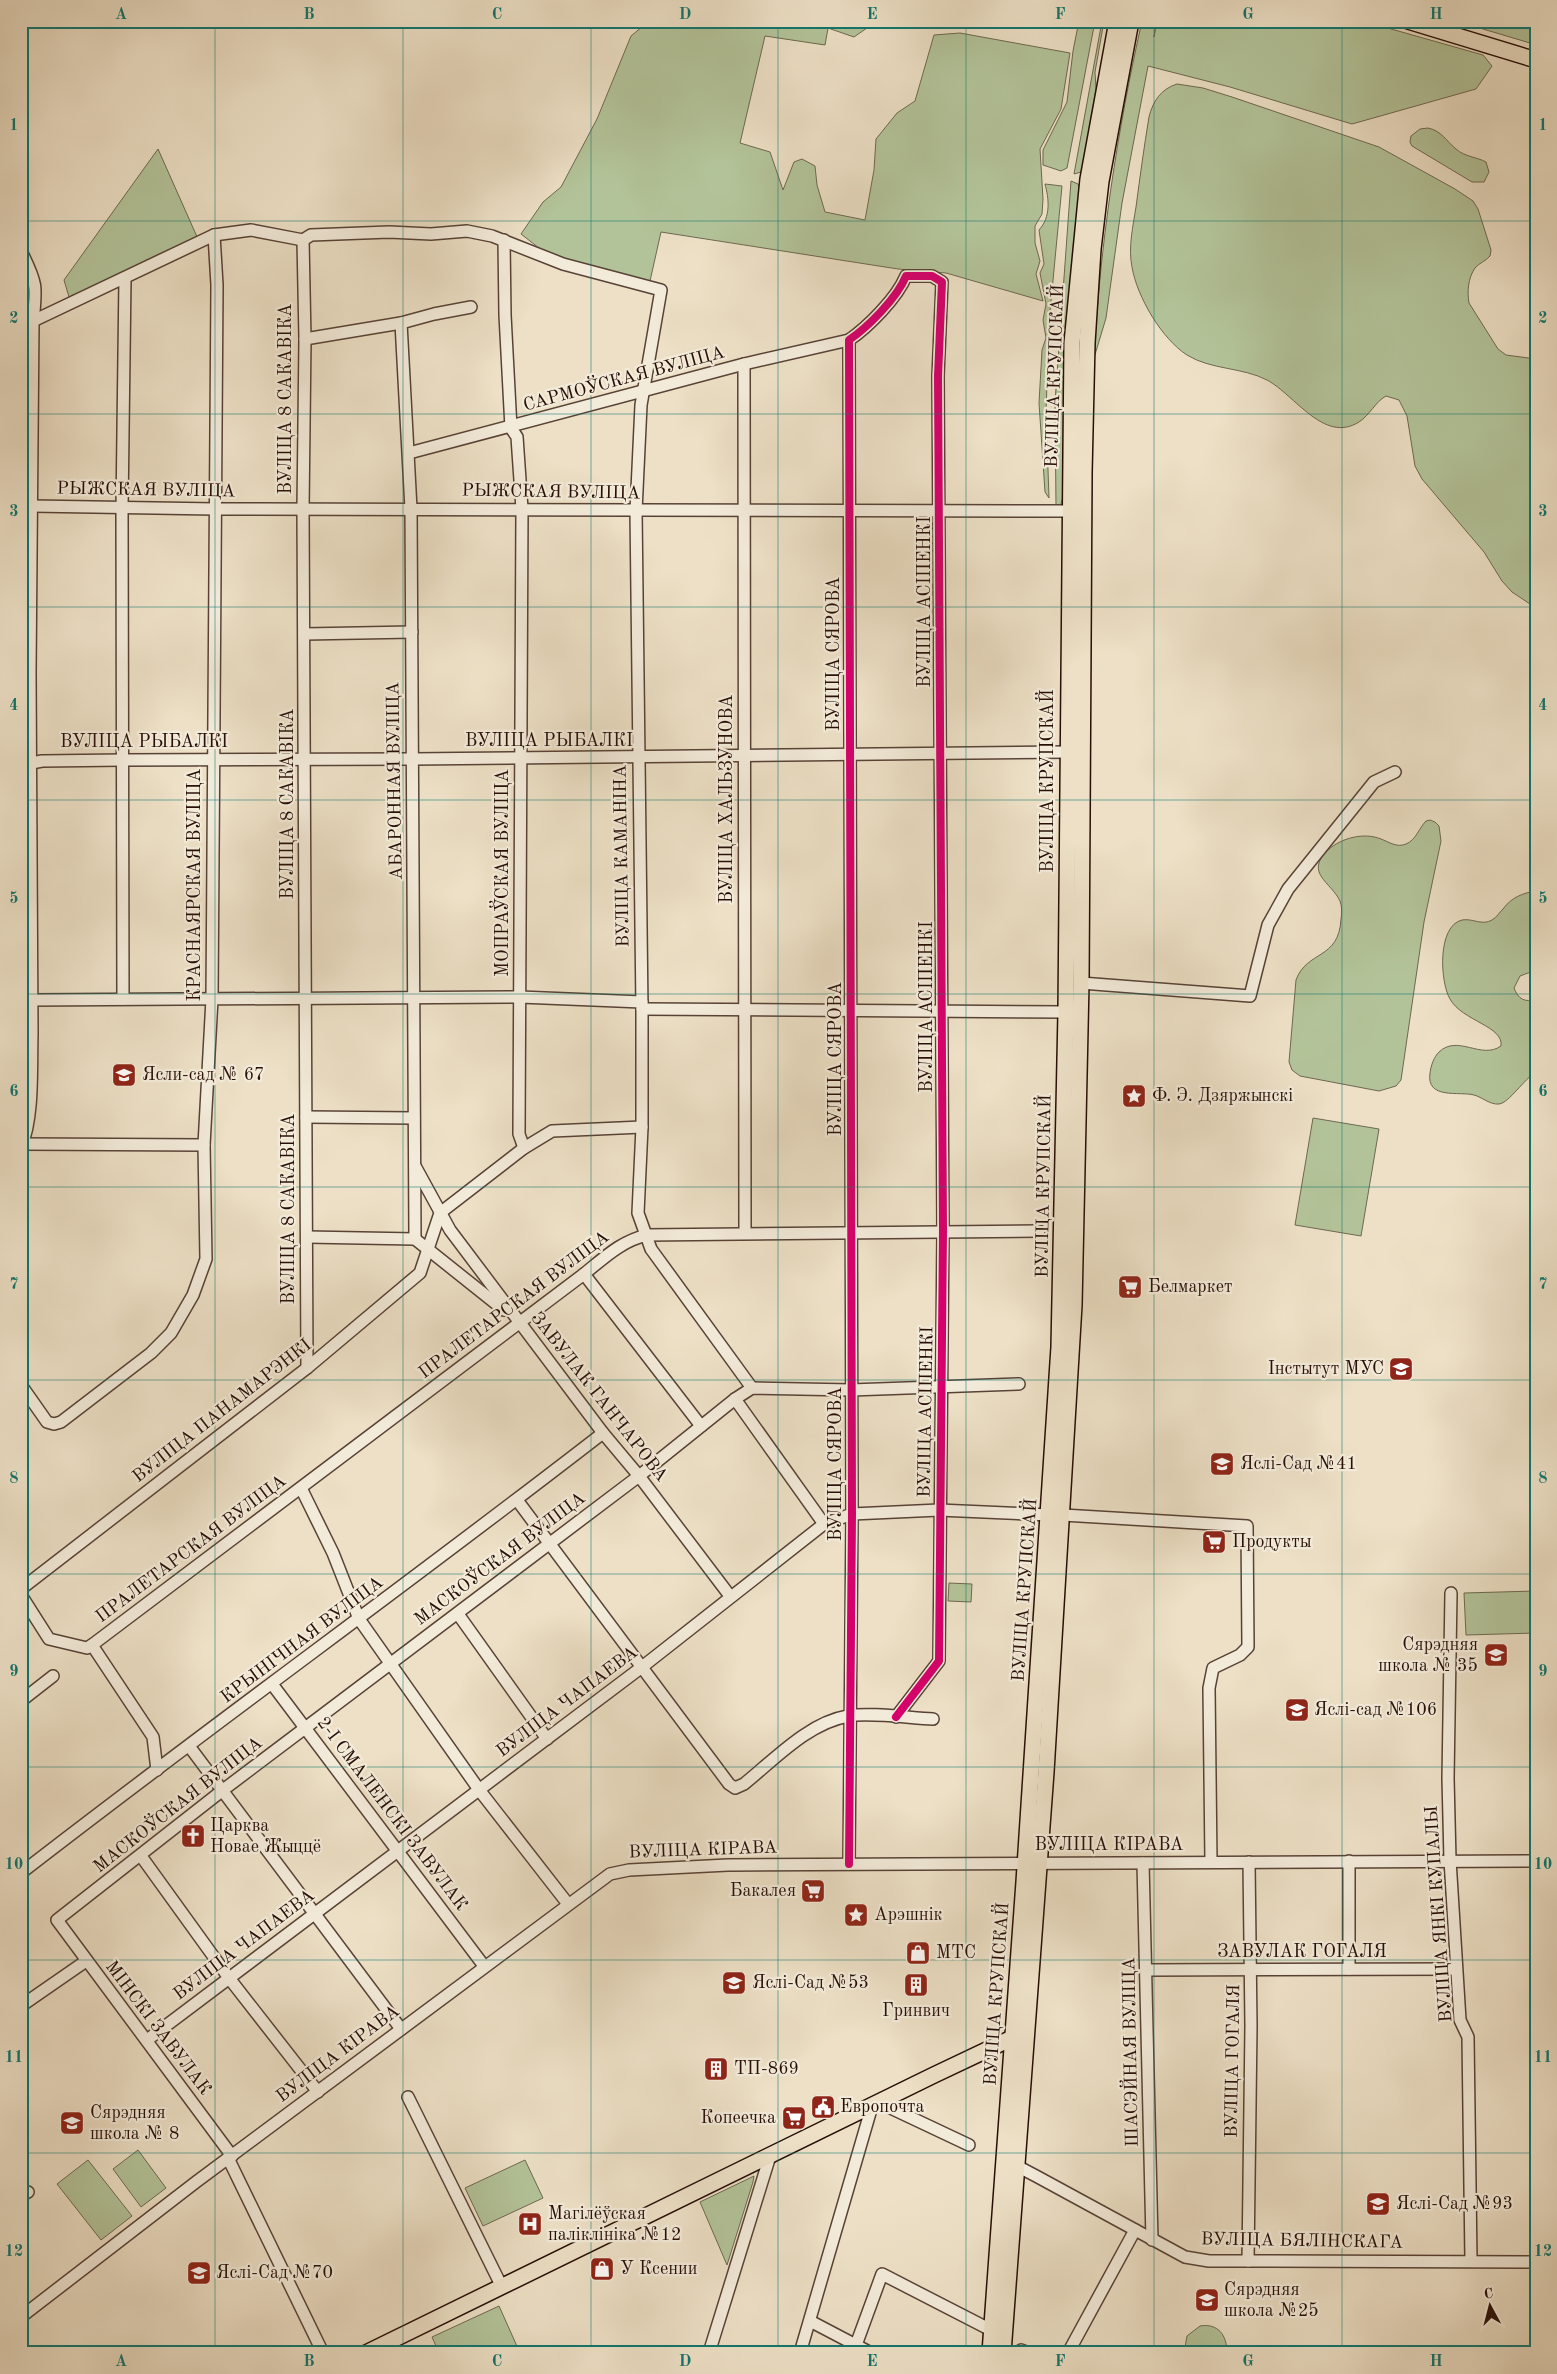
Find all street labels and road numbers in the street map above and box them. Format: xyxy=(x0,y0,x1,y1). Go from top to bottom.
street label: ВУЛІЦА КРУПСКАЙ xyxy=(1039,284,1067,468)
street label: ВУЛІЦА 8 САКАВІКА xyxy=(277,303,295,495)
street label: САРМОЎСКАЯ ВУЛІЦА xyxy=(520,339,727,415)
street label: РЫЖСКАЯ ВУЛІЦА xyxy=(57,479,236,501)
street label: РЫЖСКАЯ ВУЛІЦА xyxy=(462,481,641,503)
street label: ВУЛІЦА АСІПЕНКІ xyxy=(916,516,934,688)
street label: ВУЛІЦА СЯРОВА xyxy=(825,577,843,731)
street label: АБАРОННАЯ ВУЛІЦА xyxy=(384,681,406,880)
street label: ВУЛІЦА КРУПСКАЙ xyxy=(1035,689,1057,873)
street label: ВУЛІЦА ХАЛЬЗУНОВА xyxy=(718,694,736,903)
street label: ВУЛІЦА 8 САКАВІКА xyxy=(279,708,297,900)
street label: ВУЛІЦА РЫБАЛКІ xyxy=(465,732,633,750)
street label: ВУЛІЦА РЫБАЛКІ xyxy=(60,733,228,751)
street label: ВУЛІЦА КАМАНІНА xyxy=(611,764,633,948)
street label: КРАСНАЯРСКАЯ ВУЛІЦА xyxy=(186,768,204,1002)
street label: МОПРАЎСКАЯ ВУЛІЦА xyxy=(489,769,512,977)
street label: ВУЛІЦА АСІПЕНКІ xyxy=(918,921,936,1093)
street label: ВУЛІЦА СЯРОВА xyxy=(827,982,845,1136)
street label: ВУЛІЦА КРУПСКАЙ xyxy=(1029,1094,1055,1278)
street label: ВУЛІЦА 8 САКАВІКА xyxy=(280,1113,298,1305)
street label: ПРАЛЕТАРСКАЯ ВУЛІЦА xyxy=(416,1228,613,1382)
street label: ЗАВУЛАК ГАНЧАРОВА xyxy=(527,1309,671,1485)
street label: ВУЛІЦА АСІПЕНКІ xyxy=(916,1326,936,1498)
street label: ВУЛІЦА ПАНАМАРЭНКІ xyxy=(129,1336,315,1486)
street label: ВУЛІЦА СЯРОВА xyxy=(827,1387,845,1541)
street label: ПРАЛЕТАРСКАЯ ВУЛІЦА xyxy=(93,1472,290,1626)
street label: МАСКОЎСКАЯ ВУЛІЦА xyxy=(408,1485,589,1629)
street label: ВУЛІЦА КРУПСКАЙ xyxy=(1006,1497,1040,1682)
street label: КРЫНІЧНАЯ ВУЛІЦА xyxy=(218,1573,387,1707)
street label: ВУЛІЦА ЧАПАЕВА xyxy=(493,1643,641,1761)
street label: 2-І СМАЛЕНСКІ ЗАВУЛАК xyxy=(313,1714,471,1914)
street label: МАСКОЎСКАЯ ВУЛІЦА xyxy=(87,1730,266,1876)
street label: ВУЛІЦА ЯНКІ КУПАЛЫ xyxy=(1422,1805,1456,2023)
street label: ВУЛІЦА КІРАВА xyxy=(1035,1836,1184,1854)
street label: ВУЛІЦА КІРАВА xyxy=(628,1838,778,1862)
street label: ВУЛІЦА ЧАПАЕВА xyxy=(170,1886,318,2004)
street label: ВУЛІЦА КРУПСКАЙ xyxy=(978,1901,1012,2086)
street label: ЗАВУЛАК ГОГАЛЯ xyxy=(1217,1943,1387,1961)
street label: ШАСЭЙНАЯ ВУЛІЦА xyxy=(1116,1957,1142,2147)
street label: МІНСКІ ЗАВУЛАК xyxy=(102,1958,214,2098)
street label: ВУЛІЦА ГОГАЛЯ xyxy=(1223,1984,1243,2138)
street label: ВУЛІЦА КІРАВА xyxy=(273,2002,403,2106)
street label: ВУЛІЦА БЯЛІНСКАГА xyxy=(1201,2230,1404,2252)

